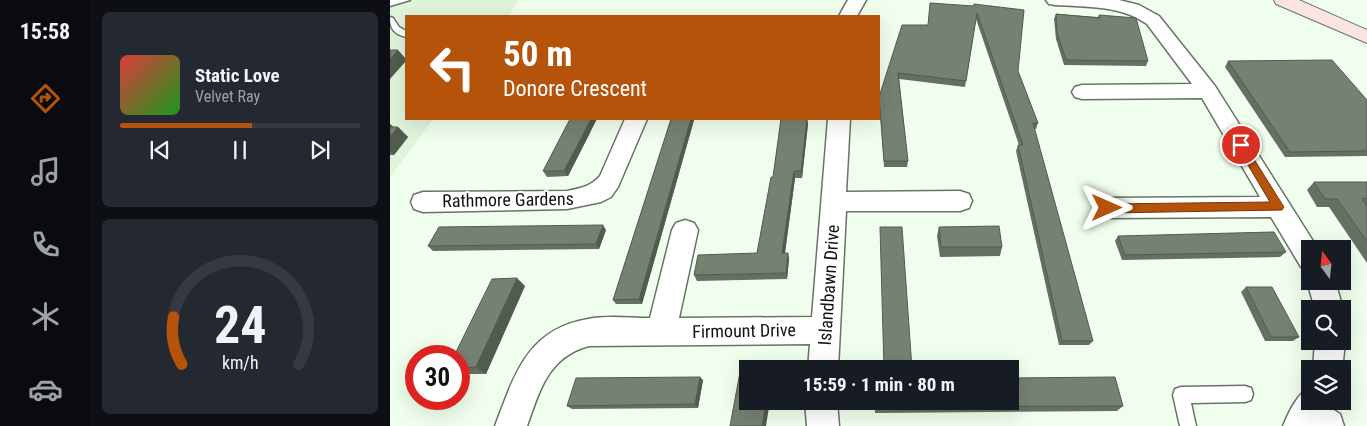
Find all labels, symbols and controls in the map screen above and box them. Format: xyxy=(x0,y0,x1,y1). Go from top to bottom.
text: 15:58 xyxy=(20,19,70,44)
text: 50 m xyxy=(503,34,572,75)
icon: left xyxy=(420,35,485,100)
text: Static Love xyxy=(195,64,280,87)
text: Donore Crescent xyxy=(503,76,647,101)
icon: directions xyxy=(28,81,63,116)
text: Velvet Ray xyxy=(195,87,260,106)
pin xyxy=(1220,124,1262,166)
icon: arrive xyxy=(1227,131,1255,159)
icon: previous xyxy=(146,136,174,164)
icon: pause xyxy=(226,136,254,164)
icon: next xyxy=(306,136,334,164)
icon: music xyxy=(28,154,63,189)
position arrow xyxy=(1080,181,1132,233)
street label: Rathmore Gardens xyxy=(442,188,574,211)
street label: Islandbawn Drive xyxy=(814,224,843,346)
icon: phone xyxy=(28,227,63,262)
north arrow xyxy=(1301,240,1351,290)
map controls xyxy=(1301,240,1351,410)
text: 24 xyxy=(214,295,266,356)
icon: climate xyxy=(28,299,63,334)
button: search xyxy=(1301,300,1351,350)
street label: Firmount Drive xyxy=(692,319,796,342)
speed limit sign: 30 xyxy=(405,345,470,410)
text: km/h xyxy=(222,352,258,373)
button: layers xyxy=(1301,360,1351,410)
icon: car xyxy=(28,372,63,407)
text: 15:59 · 1 min · 80 m xyxy=(803,373,955,396)

